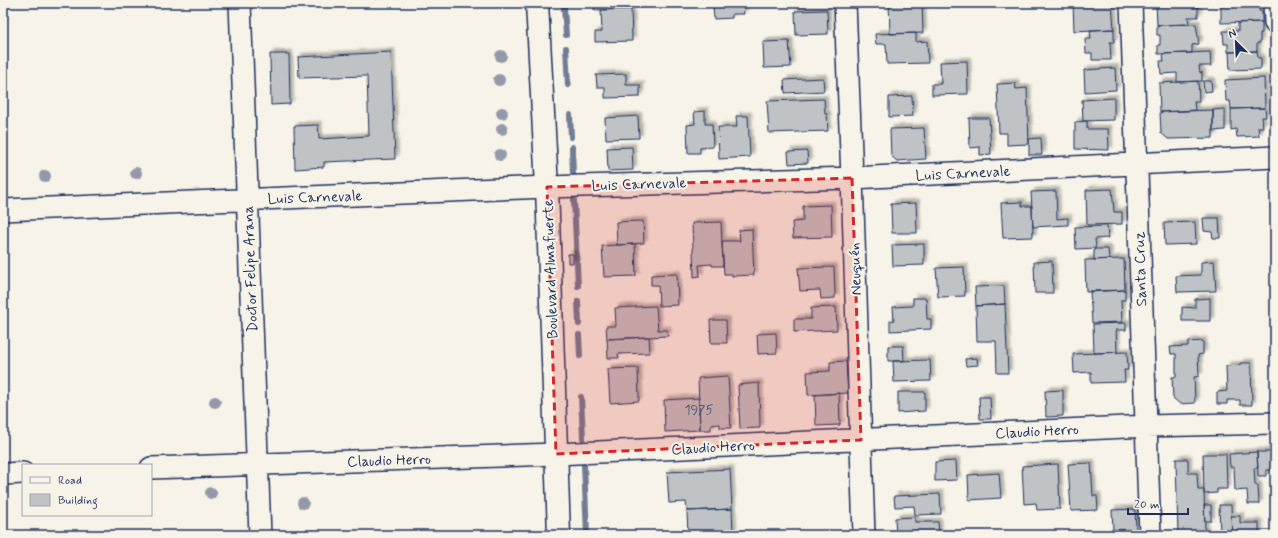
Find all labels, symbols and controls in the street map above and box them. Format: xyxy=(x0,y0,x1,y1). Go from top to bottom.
north arrow xyxy=(1216,22,1256,62)
text: N xyxy=(1226,26,1239,42)
street label: Luis Carnevale xyxy=(915,162,1011,186)
street label: Luis Carnevale xyxy=(591,173,687,197)
street label: Luis Carnevale xyxy=(267,186,363,210)
street label: Boulevard Almafuerte xyxy=(539,199,563,339)
street label: Doctor Felipe Arana xyxy=(239,205,263,333)
street label: Santa Cruz xyxy=(1130,231,1152,307)
street label: Neuquén xyxy=(845,242,867,296)
house number: 1975 xyxy=(685,402,714,419)
street label: Claudio Herro xyxy=(995,420,1079,444)
street label: Claudio Herro xyxy=(671,436,755,460)
street label: Claudio Herro xyxy=(347,450,431,472)
legend xyxy=(22,464,152,516)
text: Road xyxy=(58,473,82,489)
scale bar xyxy=(1128,490,1188,516)
text: Building xyxy=(58,493,98,510)
text: 20 m xyxy=(1134,497,1160,513)

